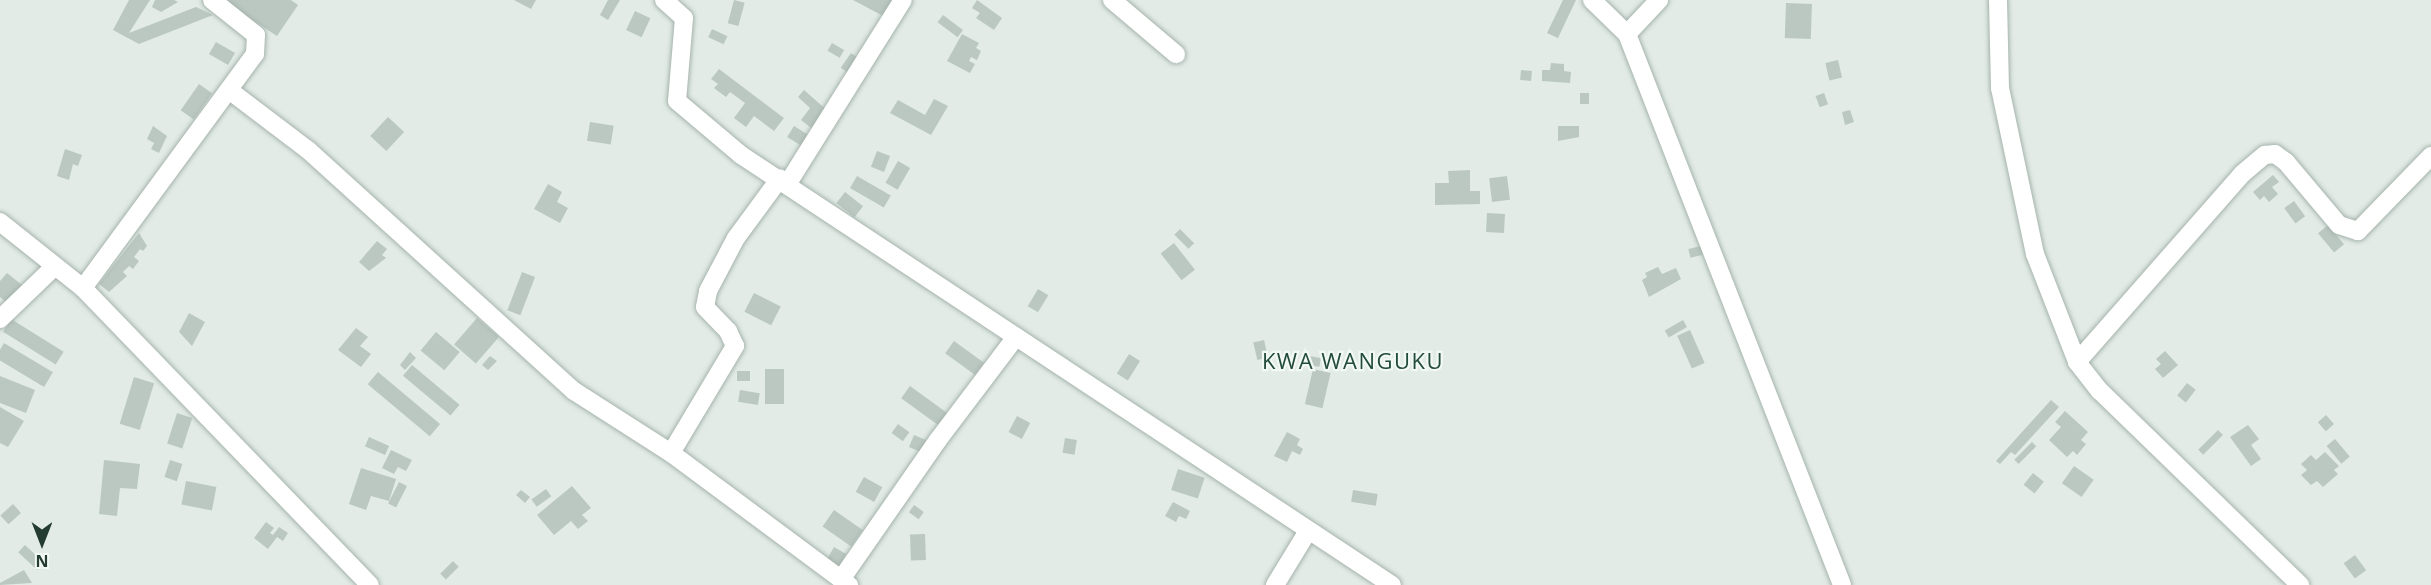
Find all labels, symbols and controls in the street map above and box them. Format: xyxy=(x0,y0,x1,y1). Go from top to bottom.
district label: KWA WANGUKU xyxy=(1262,348,1444,374)
north arrow xyxy=(12,513,72,573)
text: N xyxy=(36,550,49,572)

